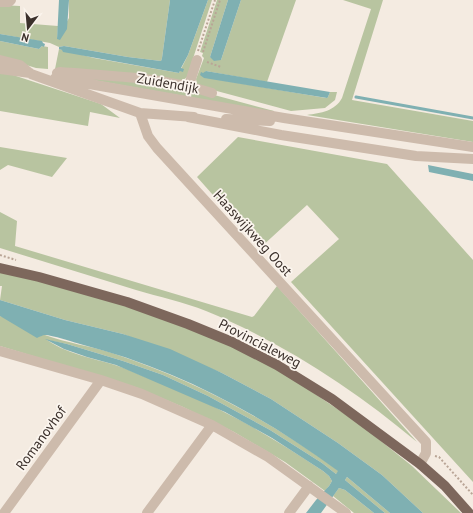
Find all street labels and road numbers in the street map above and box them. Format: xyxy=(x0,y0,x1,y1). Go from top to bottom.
street label: Zuidendijk xyxy=(136,69,201,97)
street label: Haaswijkweg Oost xyxy=(210,186,297,280)
street label: Provincialeweg xyxy=(216,314,304,372)
street label: Romanovhof xyxy=(12,402,71,474)

